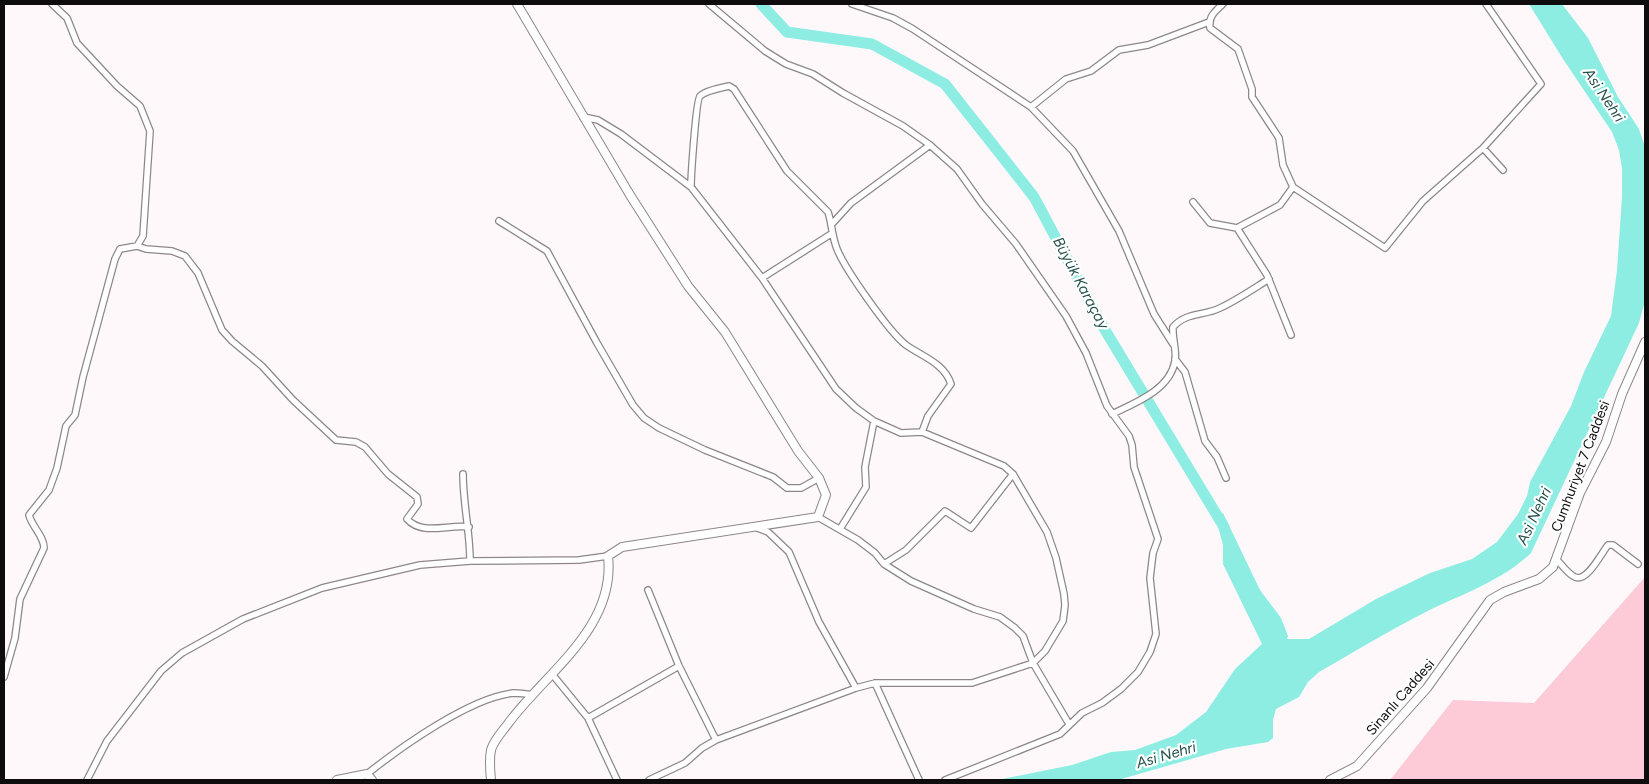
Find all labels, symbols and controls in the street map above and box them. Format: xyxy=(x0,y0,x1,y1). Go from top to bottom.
water label: Asi Nehri xyxy=(1579,64,1629,126)
water label: Büyük Karaçay xyxy=(1049,234,1113,333)
street label: Cumhuriyet 7 Caddesi xyxy=(1548,398,1613,534)
water label: Asi Nehri xyxy=(1512,484,1555,548)
street label: Sinanlı Caddesi xyxy=(1363,656,1438,739)
water label: Asi Nehri xyxy=(1133,738,1198,772)

